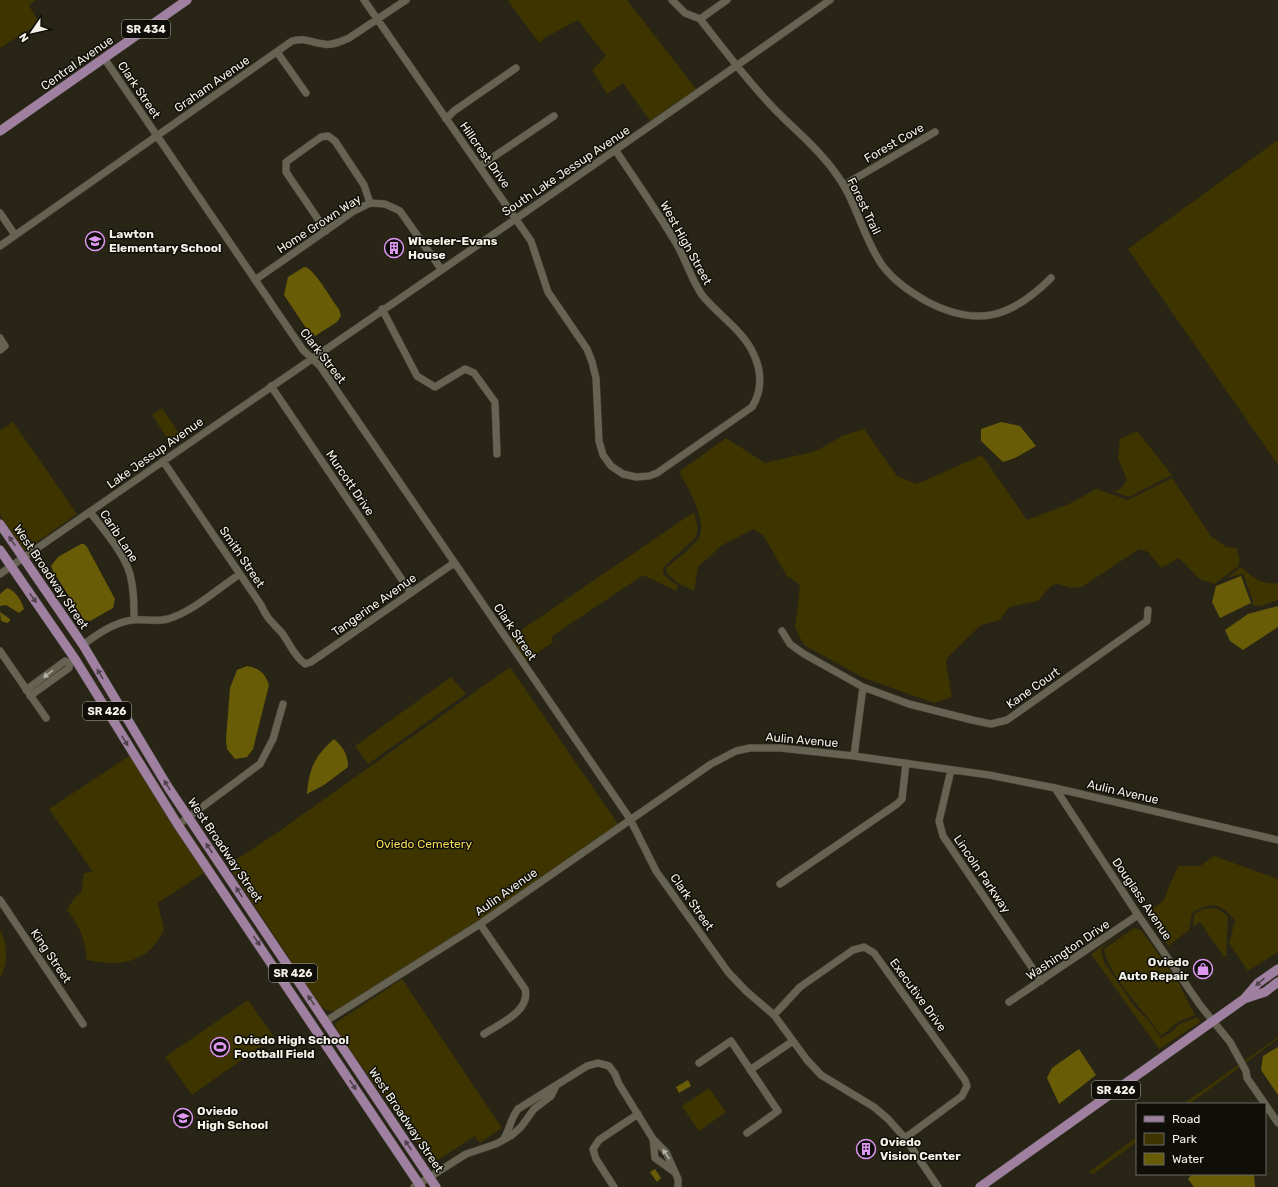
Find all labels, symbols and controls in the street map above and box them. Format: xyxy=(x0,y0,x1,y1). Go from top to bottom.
north arrow xyxy=(12,12,52,52)
road number: SR 434 xyxy=(122,20,170,38)
text: N xyxy=(16,30,32,44)
street label: Central Avenue xyxy=(38,33,116,93)
street label: Graham Avenue xyxy=(172,53,252,115)
street label: Clark Street xyxy=(115,59,163,121)
street label: Hillcrest Drive xyxy=(457,119,513,191)
street label: Forest Cove xyxy=(862,120,927,166)
street label: South Lake Jessup Avenue xyxy=(499,123,633,219)
street label: Forest Trail xyxy=(844,175,884,237)
street label: Home Grown Way xyxy=(274,191,364,256)
street label: West High Street xyxy=(657,199,715,288)
place label: Lawton Elementary School xyxy=(109,227,221,255)
school or university icon: Lawton Elementary School xyxy=(84,230,106,252)
place label: Wheeler-Evans House xyxy=(408,234,498,262)
building icon: Wheeler-Evans House xyxy=(383,237,405,259)
street label: Clark Street xyxy=(297,326,349,386)
street label: Lake Jessup Avenue xyxy=(104,414,206,492)
street label: Murcott Drive xyxy=(323,448,377,519)
street label: Carib Lane xyxy=(97,507,141,565)
street label: West Broadway Street xyxy=(11,522,91,632)
street label: Smith Street xyxy=(216,524,268,590)
one-way arrow xyxy=(8,535,16,546)
street label: Tangerine Avenue xyxy=(329,571,419,639)
one-way arrow xyxy=(29,593,37,603)
street label: Clark Street xyxy=(491,601,539,663)
street label: Kane Court xyxy=(1004,664,1063,712)
one-way arrow xyxy=(97,668,104,680)
one-way arrow xyxy=(42,670,53,678)
road number: SR 426 xyxy=(83,702,131,720)
street label: Aulin Avenue xyxy=(765,730,839,750)
one-way arrow xyxy=(121,735,128,747)
street label: Aulin Avenue xyxy=(1086,777,1160,807)
one-way arrow xyxy=(164,779,171,791)
street label: West Broadway Street xyxy=(185,795,265,905)
street label: Lincoln Parkway xyxy=(951,832,1013,916)
park label: Oviedo Cemetery xyxy=(376,837,472,851)
one-way arrow xyxy=(206,842,213,854)
street label: Douglass Avenue xyxy=(1109,855,1175,943)
street label: Aulin Avenue xyxy=(472,865,540,919)
street label: Clark Street xyxy=(667,871,717,933)
one-way arrow xyxy=(235,887,243,897)
street label: Washington Drive xyxy=(1024,917,1113,983)
street label: King Street xyxy=(28,926,74,986)
one-way arrow xyxy=(253,935,261,946)
place label: Oviedo Auto Repair xyxy=(1118,955,1190,983)
street label: Executive Drive xyxy=(887,956,949,1034)
shop icon: Oviedo Auto Repair xyxy=(1192,958,1214,980)
road number: SR 426 xyxy=(269,964,317,982)
one-way arrow xyxy=(1255,978,1266,987)
one-way arrow xyxy=(308,994,315,1006)
place label: Oviedo High School Football Field xyxy=(234,1033,349,1061)
sports icon: Oviedo High School Football Field xyxy=(209,1036,231,1058)
street label: West Broadway Street xyxy=(366,1065,446,1175)
one-way arrow xyxy=(349,1080,357,1090)
road number: SR 426 xyxy=(1092,1081,1140,1099)
legend xyxy=(1136,1103,1266,1175)
place label: Oviedo High School xyxy=(197,1104,268,1132)
school or university icon: Oviedo High School xyxy=(172,1107,194,1129)
text: Road xyxy=(1172,1112,1200,1126)
text: Park xyxy=(1172,1132,1198,1146)
place label: Oviedo Vision Center xyxy=(880,1135,961,1163)
building icon: Oviedo Vision Center xyxy=(855,1138,877,1160)
one-way arrow xyxy=(404,1139,412,1150)
one-way arrow xyxy=(662,1149,670,1159)
text: Water xyxy=(1172,1152,1204,1166)

